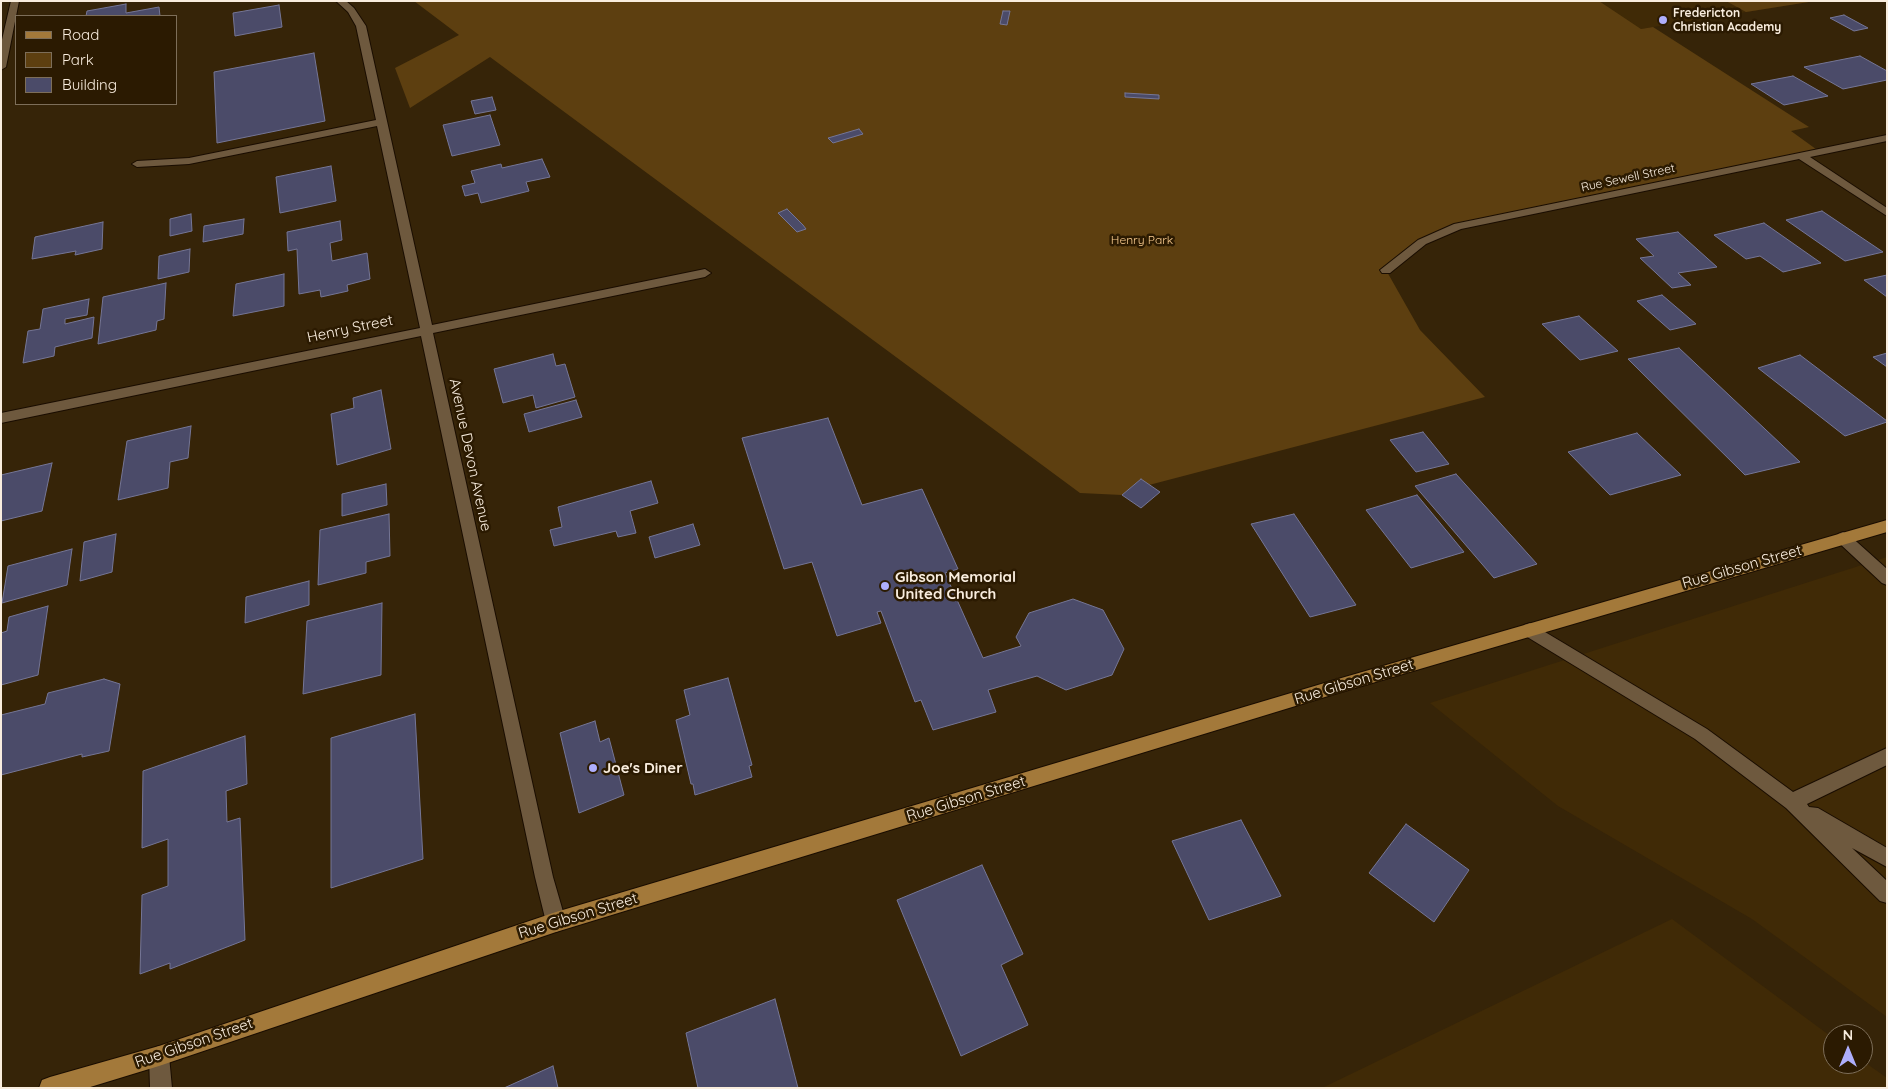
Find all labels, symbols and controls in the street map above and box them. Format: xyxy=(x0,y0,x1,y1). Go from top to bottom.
place label: Fredericton Christian Academy xyxy=(1673,6,1781,34)
marker: Fredericton Christian Academy xyxy=(1657,14,1669,26)
legend xyxy=(15,15,178,105)
text: Road xyxy=(62,25,99,44)
text: Park xyxy=(62,50,94,69)
text: Building xyxy=(62,75,117,94)
street label: Rue Sewell Street xyxy=(1580,161,1676,195)
park label: Henry Park xyxy=(1111,233,1173,247)
street label: Henry Street xyxy=(305,311,395,347)
street label: Avenue Devon Avenue xyxy=(445,377,495,533)
street label: Rue Gibson Street xyxy=(1680,541,1804,593)
place label: Gibson Memorial United Church xyxy=(895,568,1016,603)
marker: Gibson Memorial United Church xyxy=(879,580,891,592)
street label: Rue Gibson Street xyxy=(1292,655,1416,709)
place label: Joe's Diner xyxy=(603,759,683,777)
marker: Joe's Diner xyxy=(587,762,599,774)
street label: Rue Gibson Street xyxy=(904,772,1028,826)
street label: Rue Gibson Street xyxy=(516,889,640,943)
street label: Rue Gibson Street xyxy=(133,1014,255,1072)
north arrow xyxy=(1823,1024,1873,1074)
text: N xyxy=(1843,1026,1853,1044)

